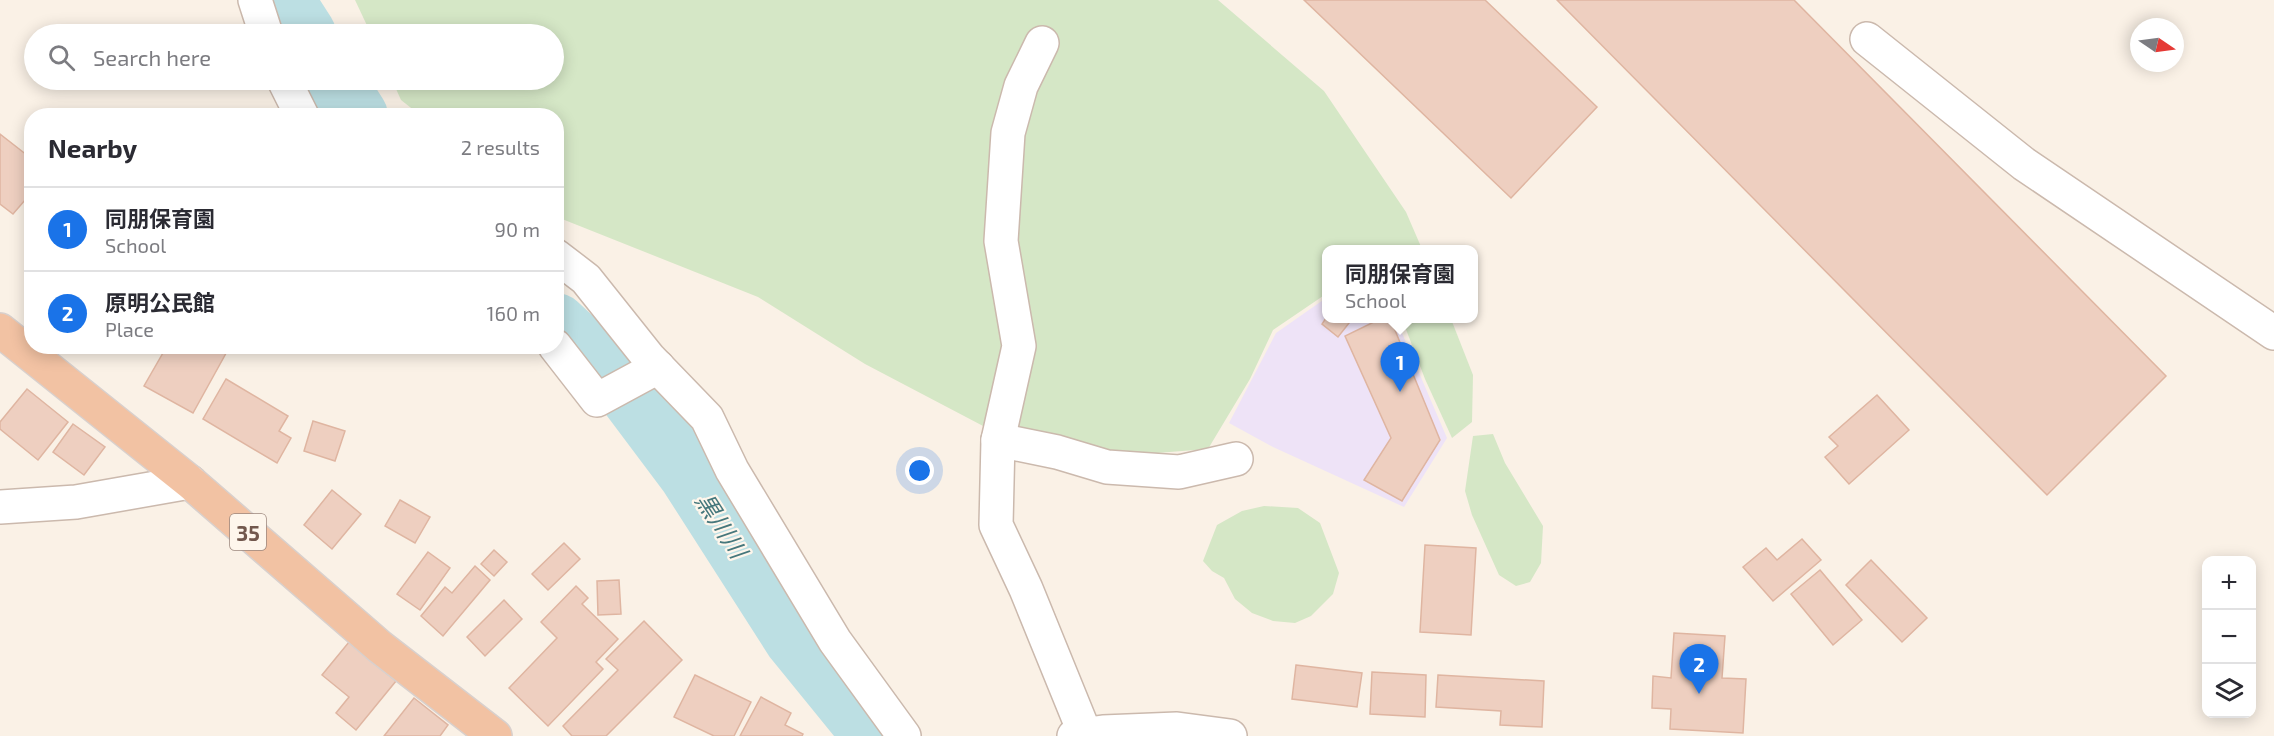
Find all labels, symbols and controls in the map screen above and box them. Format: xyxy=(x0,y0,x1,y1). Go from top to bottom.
north arrow xyxy=(2130,18,2184,72)
search box xyxy=(24,24,564,90)
icon: search xyxy=(45,41,78,74)
text: Search here xyxy=(93,44,211,70)
text: Nearby xyxy=(48,132,137,163)
text: 2 results xyxy=(461,135,540,159)
text: 同朋保育園 xyxy=(105,205,215,231)
text: 1 xyxy=(63,217,72,241)
text: 90 m xyxy=(495,217,540,241)
text: School xyxy=(105,233,166,257)
popup xyxy=(1322,245,1478,323)
text: 同朋保育園 xyxy=(1345,260,1455,286)
text: School xyxy=(1345,288,1406,312)
text: 原明公民館 xyxy=(105,289,215,315)
text: 2 xyxy=(62,301,73,325)
text: 160 m xyxy=(487,301,540,325)
text: Place xyxy=(105,317,154,341)
pin: 1 xyxy=(1380,342,1420,392)
your location xyxy=(905,456,934,485)
water label: 黒川川 xyxy=(690,487,755,566)
road number: 35 xyxy=(230,514,266,550)
map controls xyxy=(2202,556,2256,718)
button: + xyxy=(2202,556,2256,610)
button: − xyxy=(2202,610,2256,664)
pin: 2 xyxy=(1680,644,1718,694)
button: layers xyxy=(2202,664,2256,718)

